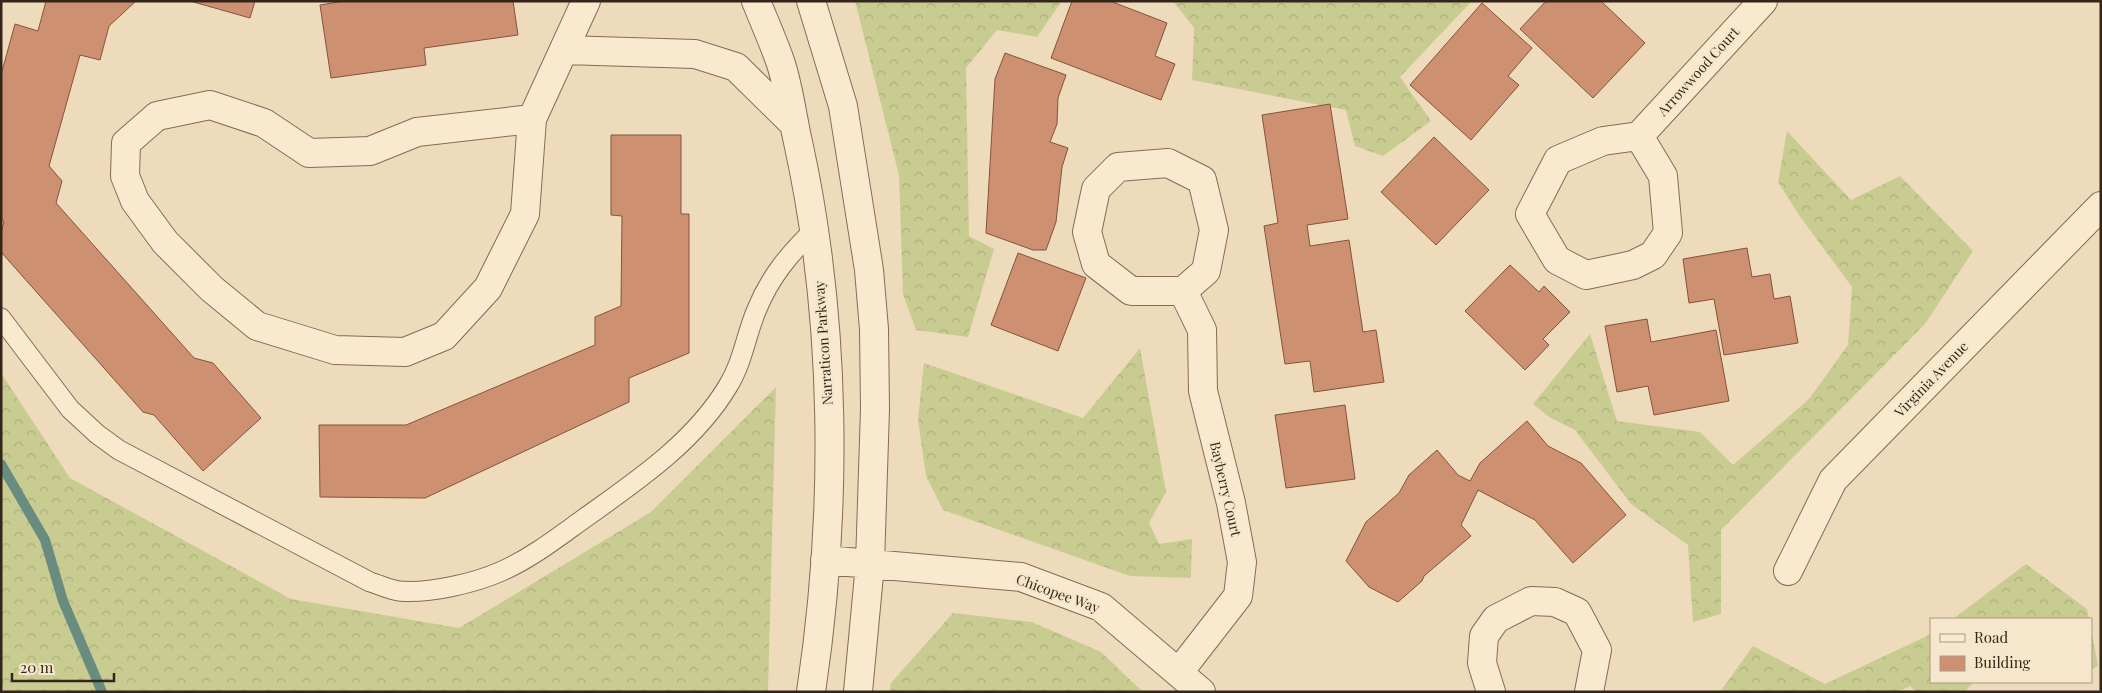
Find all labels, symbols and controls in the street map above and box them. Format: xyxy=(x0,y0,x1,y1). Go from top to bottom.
street label: Arrowwood Court xyxy=(1652,22,1744,120)
street label: Narraticon Parkway xyxy=(809,280,837,406)
street label: Virginia Avenue xyxy=(1889,337,1972,422)
street label: Bayberry Court xyxy=(1206,440,1246,539)
street label: Chicopee Way xyxy=(1014,569,1102,617)
legend xyxy=(1930,618,2092,683)
text: Road xyxy=(1974,627,2008,647)
scale bar xyxy=(12,650,115,682)
text: Building xyxy=(1974,652,2031,672)
text: 20 m xyxy=(20,657,54,677)

